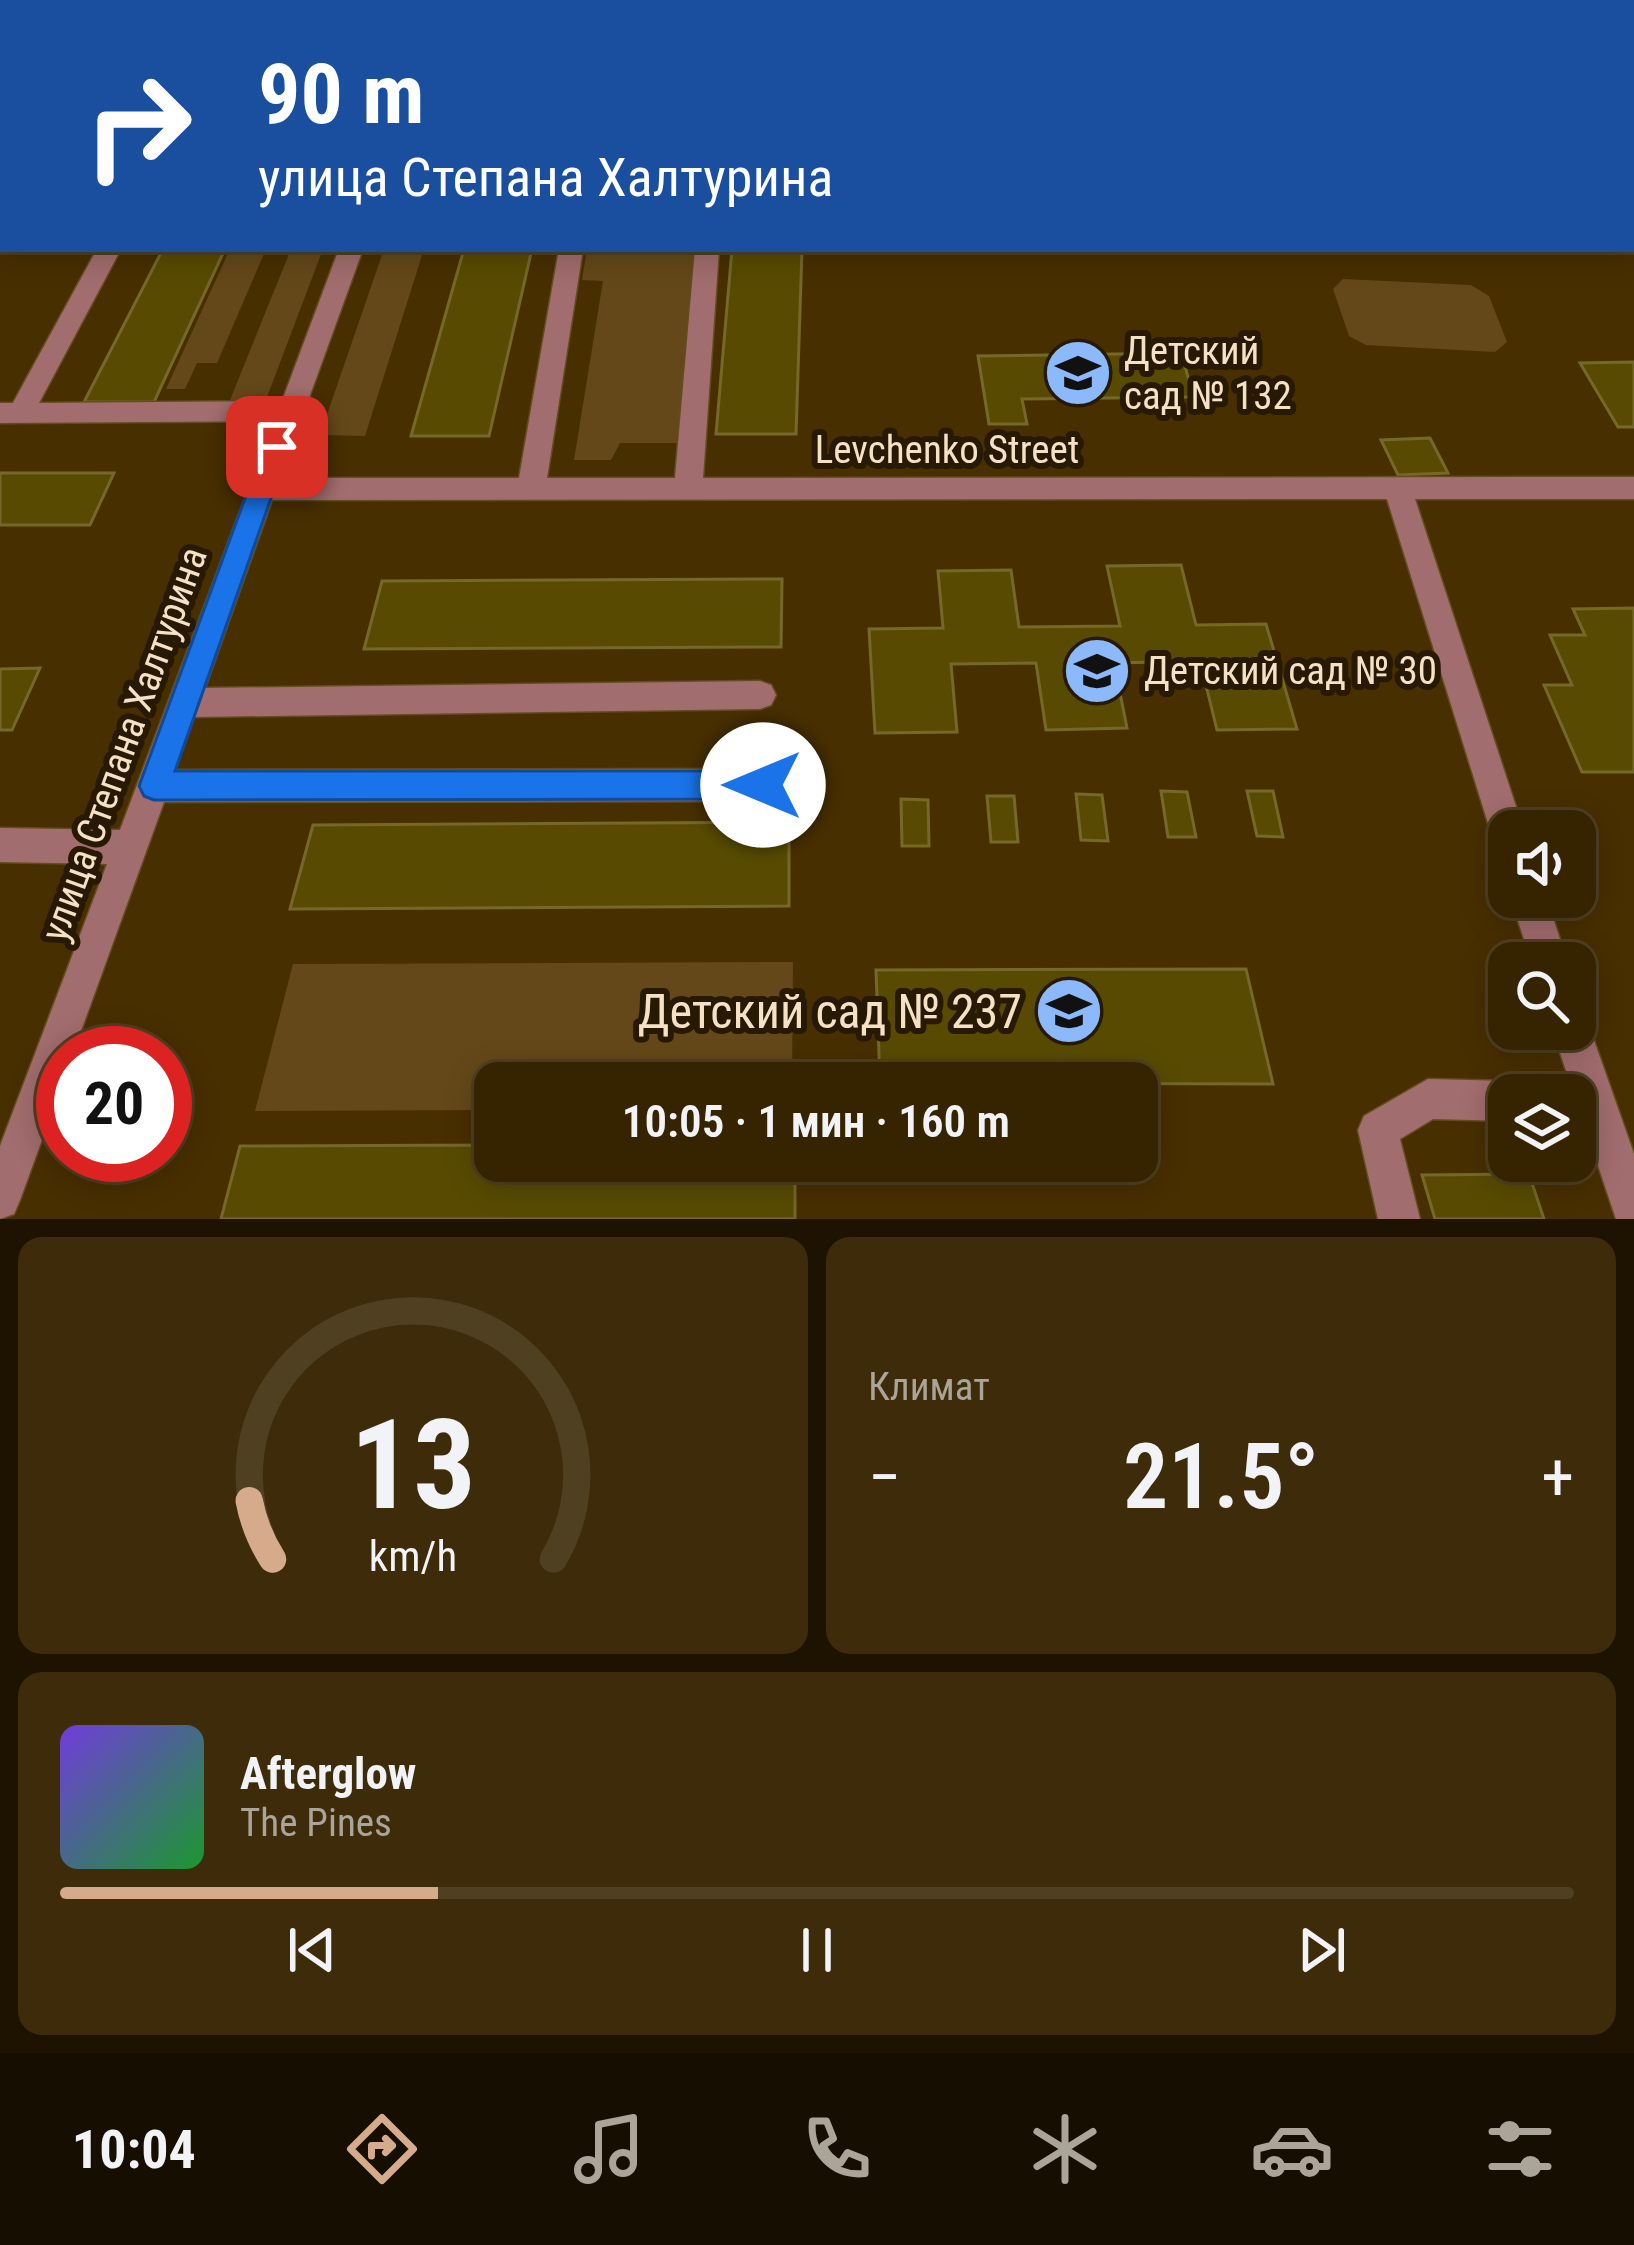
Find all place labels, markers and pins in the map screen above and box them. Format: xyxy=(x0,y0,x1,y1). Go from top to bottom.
place label: Детский сад № 132 xyxy=(1124,328,1292,419)
school or university icon: Детский сад № 132 xyxy=(1043,338,1113,408)
pin xyxy=(226,396,328,498)
school or university icon: Детский сад № 30 xyxy=(1062,636,1132,706)
place label: Детский сад № 30 xyxy=(1144,648,1437,694)
school or university icon: Детский сад № 237 xyxy=(1034,976,1104,1046)
place label: Детский сад № 237 xyxy=(638,983,1022,1040)

